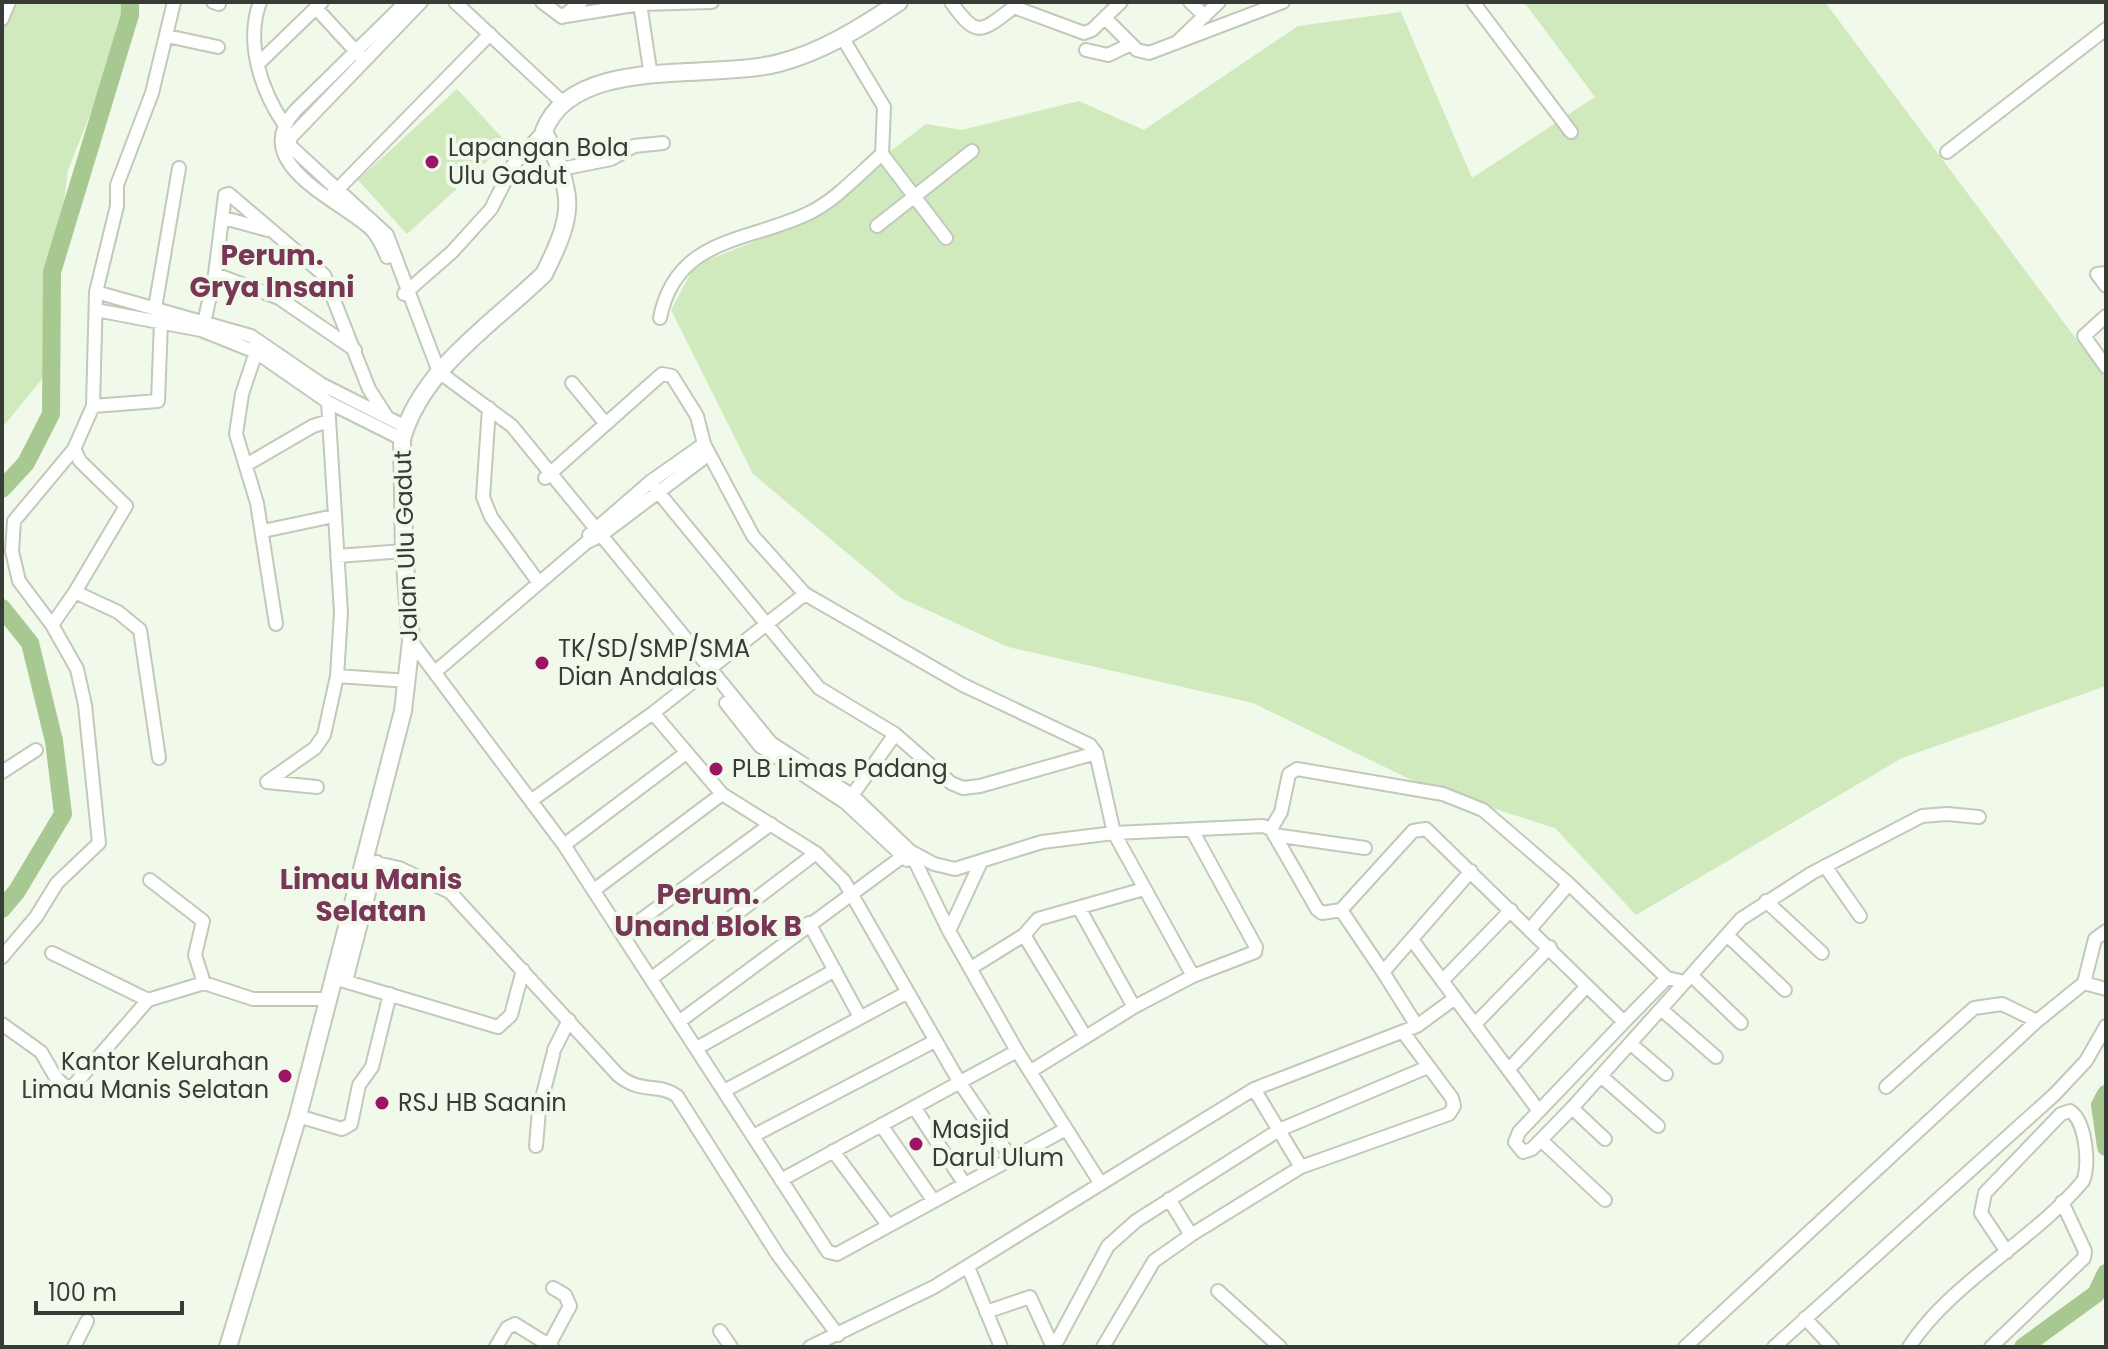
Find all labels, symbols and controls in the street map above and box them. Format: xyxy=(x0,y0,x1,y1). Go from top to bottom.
place label: Lapangan Bola Ulu Gadut xyxy=(448,131,629,192)
marker: Lapangan Bola Ulu Gadut xyxy=(423,153,441,171)
district label: Perum. Grya Insani xyxy=(190,236,354,307)
street label: Jalan Ulu Gadut xyxy=(386,450,425,643)
place label: TK/SD/SMP/SMA Dian Andalas xyxy=(558,632,750,693)
marker: TK/SD/SMP/SMA Dian Andalas xyxy=(533,654,551,672)
place label: PLB Limas Padang xyxy=(732,752,948,785)
marker: PLB Limas Padang xyxy=(707,760,725,778)
district label: Limau Manis Selatan xyxy=(280,860,462,931)
district label: Perum. Unand Blok B xyxy=(614,875,802,946)
place label: Kantor Kelurahan Limau Manis Selatan xyxy=(22,1045,269,1106)
marker: Kantor Kelurahan Limau Manis Selatan xyxy=(276,1067,294,1085)
place label: RSJ HB Saanin xyxy=(398,1086,567,1119)
marker: RSJ HB Saanin xyxy=(373,1094,391,1112)
place label: Masjid Darul Ulum xyxy=(932,1113,1064,1174)
marker: Masjid Darul Ulum xyxy=(907,1135,925,1153)
scale bar xyxy=(36,1265,182,1315)
text: 100 m xyxy=(48,1276,117,1309)

